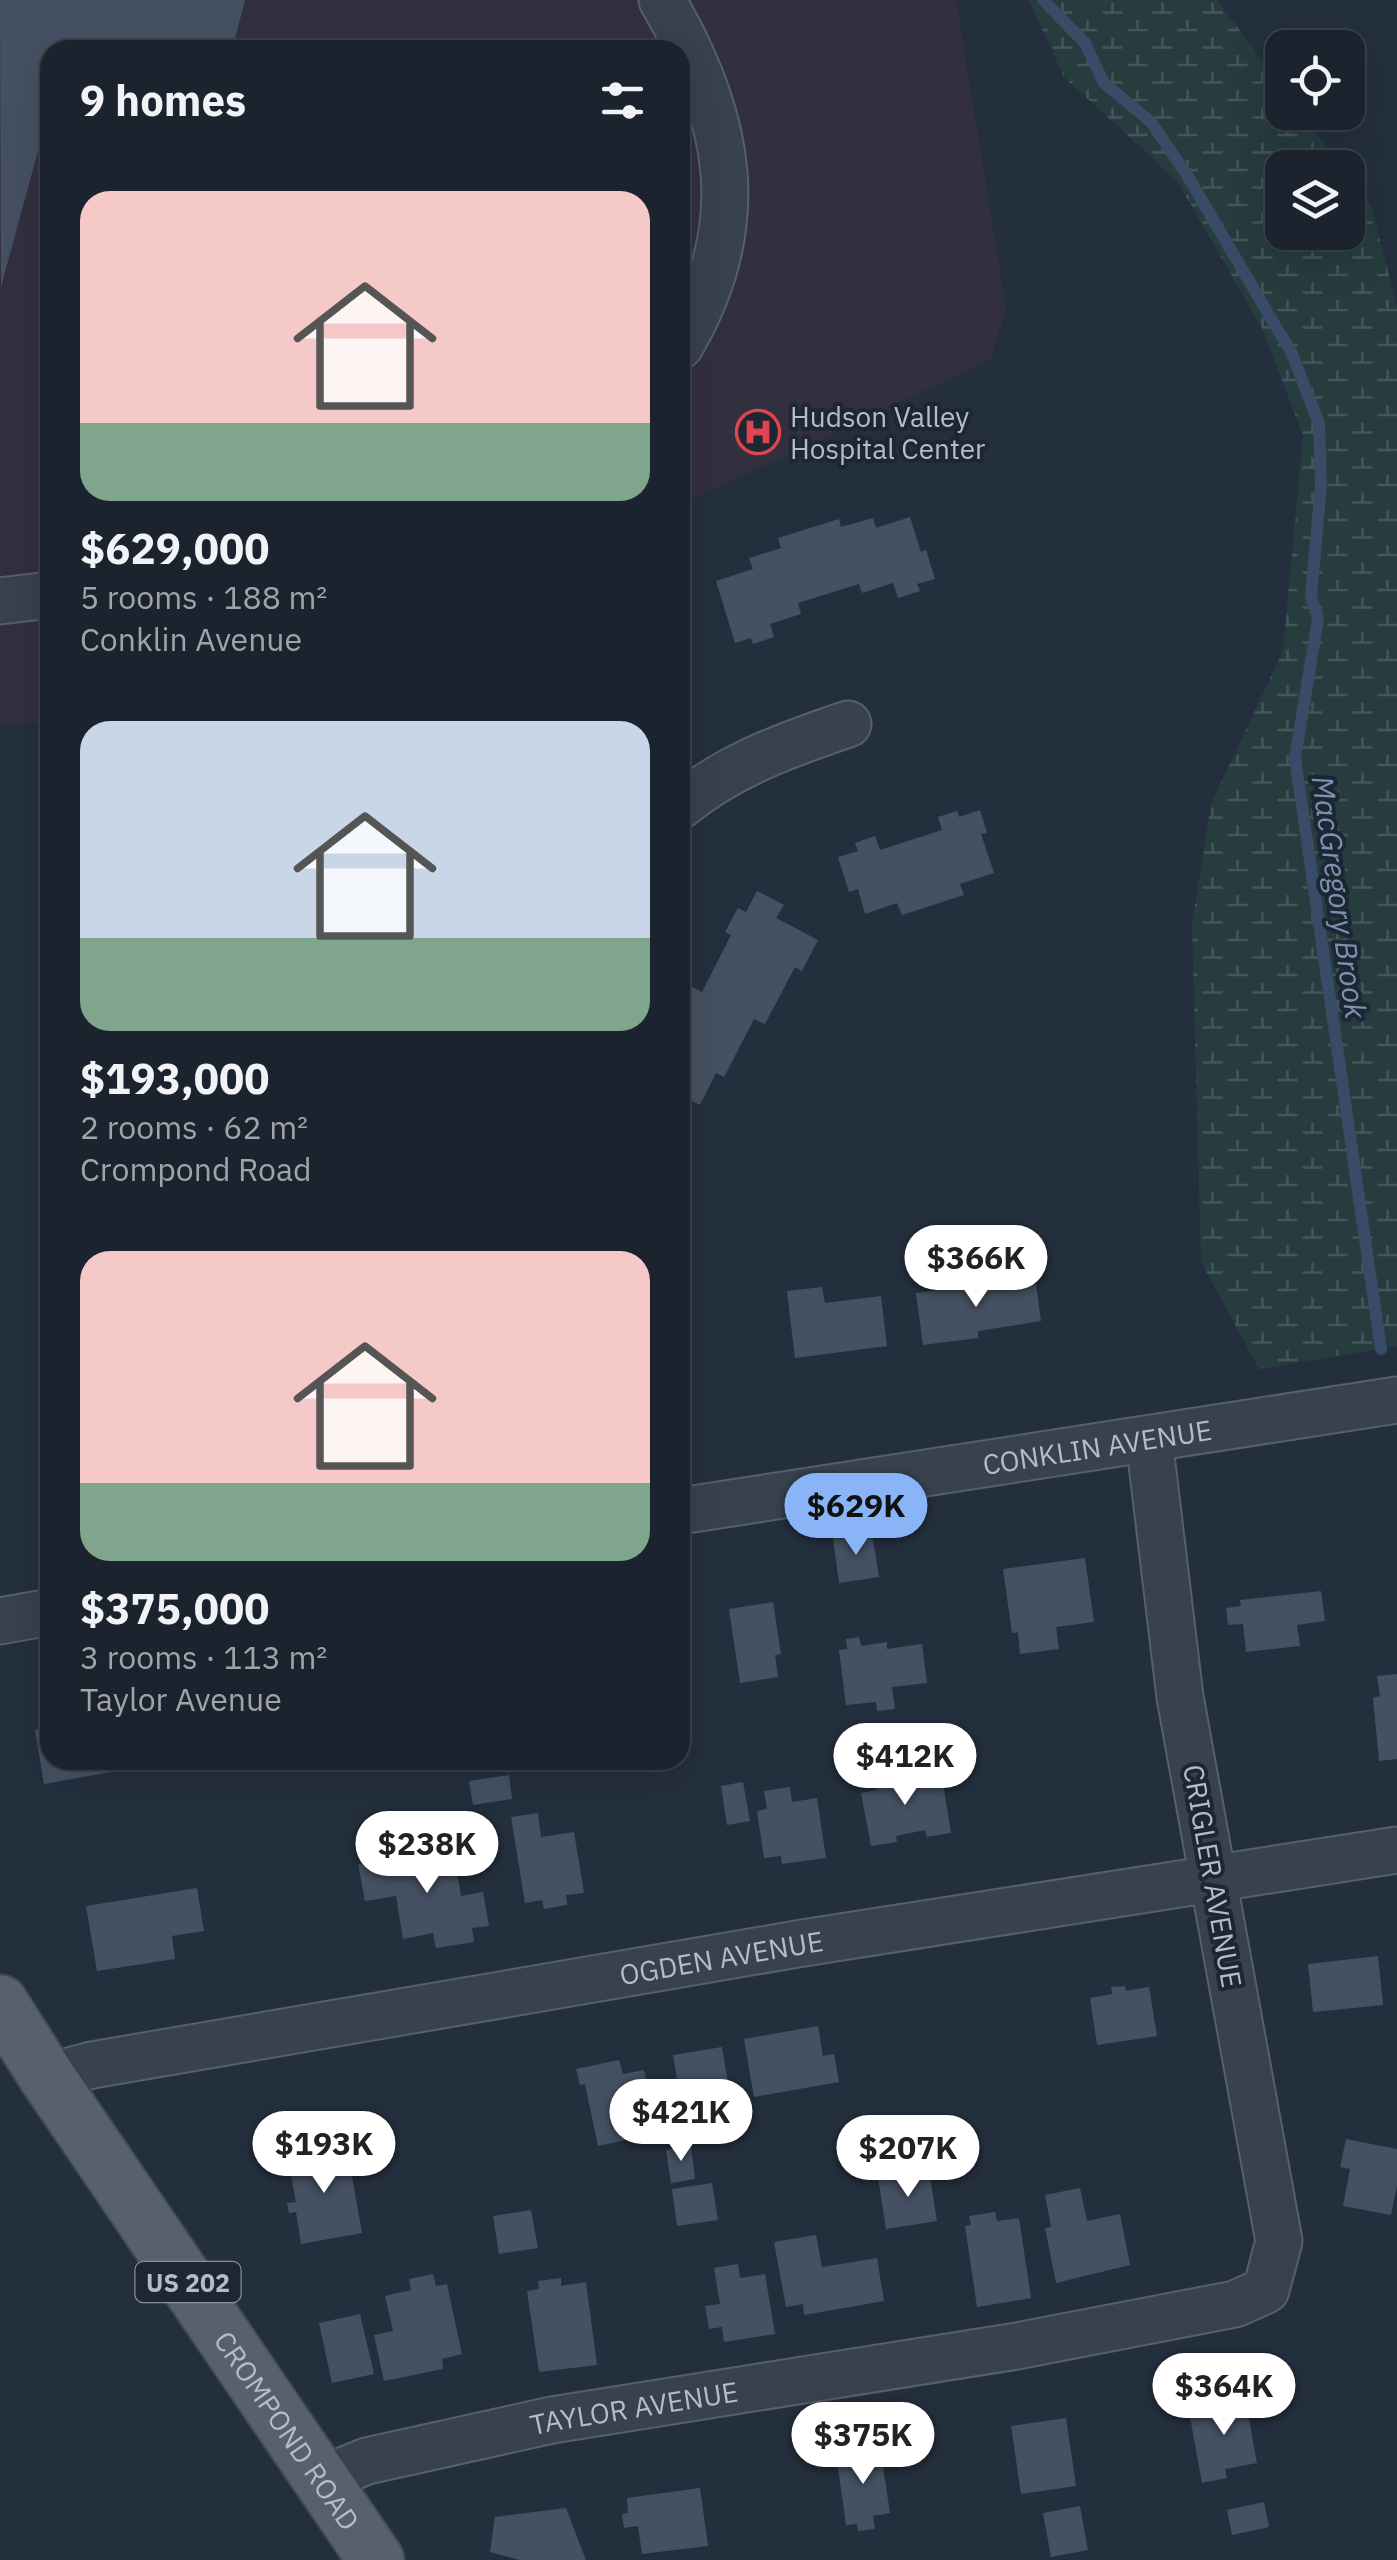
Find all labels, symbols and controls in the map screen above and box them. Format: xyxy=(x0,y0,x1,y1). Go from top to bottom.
map controls xyxy=(1265,30,1365,250)
button: locate xyxy=(1265,30,1365,130)
text: 9 homes xyxy=(80,73,246,128)
icon: filters xyxy=(595,73,650,128)
button: layers xyxy=(1265,150,1365,250)
icon: home xyxy=(275,256,455,436)
place label: Hudson Valley Hospital Center xyxy=(790,398,985,467)
hospital icon: Hudson Valley Hospital Center xyxy=(735,409,781,455)
text: $629,000 xyxy=(80,521,269,576)
text: 5 rooms · 188 m² xyxy=(80,576,327,618)
text: Conklin Avenue xyxy=(80,618,302,660)
water label: MacGregory Brook xyxy=(1304,773,1376,1021)
icon: home xyxy=(275,786,455,966)
text: $193,000 xyxy=(80,1051,269,1106)
text: 2 rooms · 62 m² xyxy=(80,1106,308,1148)
text: Crompond Road xyxy=(80,1148,312,1190)
pin: $366K xyxy=(906,1225,1046,1310)
text: $366K xyxy=(926,1236,1026,1278)
icon: home xyxy=(275,1316,455,1496)
street label: CONKLIN AVENUE xyxy=(980,1410,1214,1482)
pin: $629K xyxy=(786,1473,926,1558)
text: $629K xyxy=(806,1484,906,1526)
text: $375,000 xyxy=(80,1581,269,1636)
text: 3 rooms · 113 m² xyxy=(80,1636,327,1678)
text: Taylor Avenue xyxy=(80,1678,282,1720)
pin: $412K xyxy=(835,1723,975,1808)
text: $412K xyxy=(855,1734,955,1776)
street label: CRIGLER AVENUE xyxy=(1175,1761,1251,1991)
pin: $238K xyxy=(357,1811,497,1896)
text: $238K xyxy=(377,1822,477,1864)
street label: OGDEN AVENUE xyxy=(617,1922,826,1993)
pin: $421K xyxy=(611,2079,751,2164)
text: $421K xyxy=(631,2090,731,2132)
pin: $193K xyxy=(254,2111,394,2196)
pin: $207K xyxy=(838,2115,978,2200)
text: $193K xyxy=(274,2122,374,2164)
text: $207K xyxy=(858,2126,958,2168)
road number: US 202 xyxy=(136,2262,240,2302)
street label: CROMPOND ROAD xyxy=(207,2323,369,2537)
pin: $364K xyxy=(1154,2353,1294,2438)
text: $364K xyxy=(1174,2364,1274,2406)
street label: TAYLOR AVENUE xyxy=(526,2372,741,2443)
pin: $375K xyxy=(793,2402,933,2487)
text: $375K xyxy=(813,2413,913,2455)

